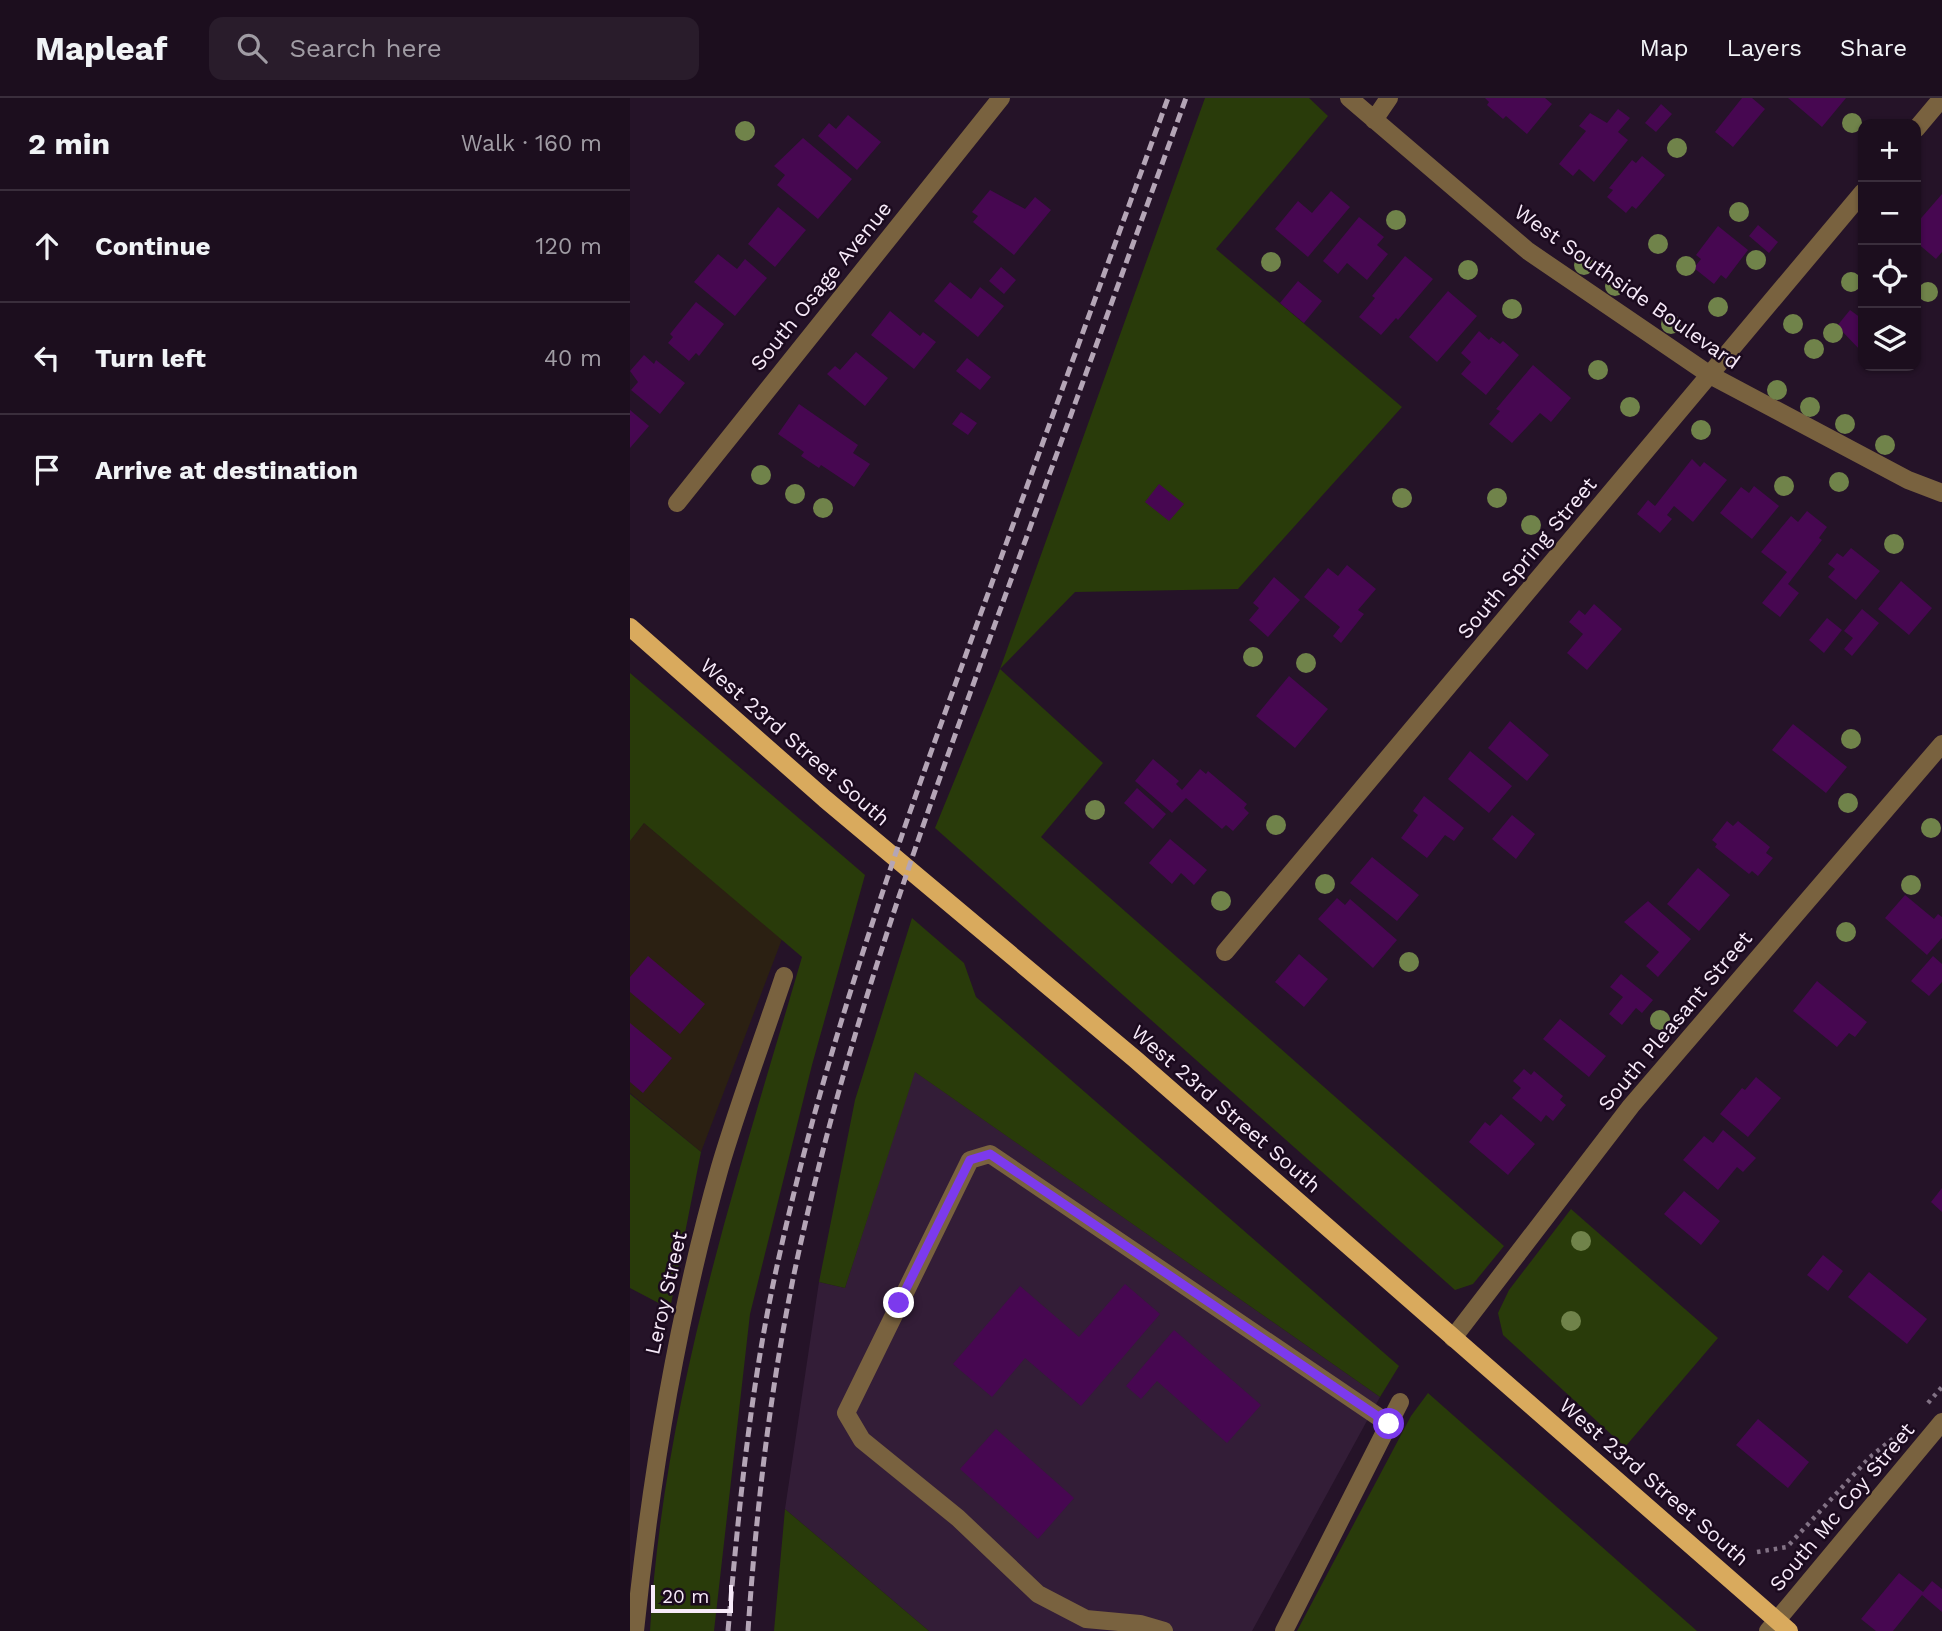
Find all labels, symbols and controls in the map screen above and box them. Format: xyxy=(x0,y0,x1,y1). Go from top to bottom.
search box xyxy=(209,17,699,80)
text: Mapleaf xyxy=(35,29,167,68)
icon: search xyxy=(233,29,271,67)
text: Search here xyxy=(289,33,442,63)
text: Map xyxy=(1640,34,1688,62)
text: Layers xyxy=(1726,34,1802,62)
text: Share xyxy=(1840,34,1907,62)
map controls xyxy=(1858,119,1921,371)
button: + xyxy=(1858,119,1921,182)
text: 2 min xyxy=(28,126,110,161)
text: Walk · 160 m xyxy=(461,130,602,157)
button: − xyxy=(1858,182,1921,245)
street label: South Osage Avenue xyxy=(745,196,897,375)
street label: West Southside Boulevard xyxy=(1510,199,1745,374)
icon: ahead xyxy=(28,227,66,265)
text: Continue xyxy=(95,231,211,261)
text: 120 m xyxy=(536,233,602,260)
button: locate xyxy=(1858,245,1921,308)
button: layers xyxy=(1858,308,1921,371)
icon: left xyxy=(28,339,66,377)
text: Turn left xyxy=(95,343,206,373)
text: 40 m xyxy=(544,345,602,372)
icon: arrive xyxy=(28,451,66,489)
text: Arrive at destination xyxy=(95,455,358,485)
street label: South Spring Street xyxy=(1452,472,1602,644)
street label: West 23rd Street South xyxy=(695,653,895,831)
street label: South Pleasant Street xyxy=(1592,926,1757,1115)
street label: West 23rd Street South xyxy=(1126,1020,1326,1198)
street label: Leroy Street xyxy=(639,1229,692,1357)
route end xyxy=(883,1287,914,1318)
street label: West 23rd Street South xyxy=(1554,1393,1754,1571)
route start xyxy=(1373,1408,1404,1439)
street label: South Mc Coy Street xyxy=(1764,1417,1919,1596)
scale bar xyxy=(651,1582,733,1614)
text: 20 m xyxy=(662,1585,709,1608)

